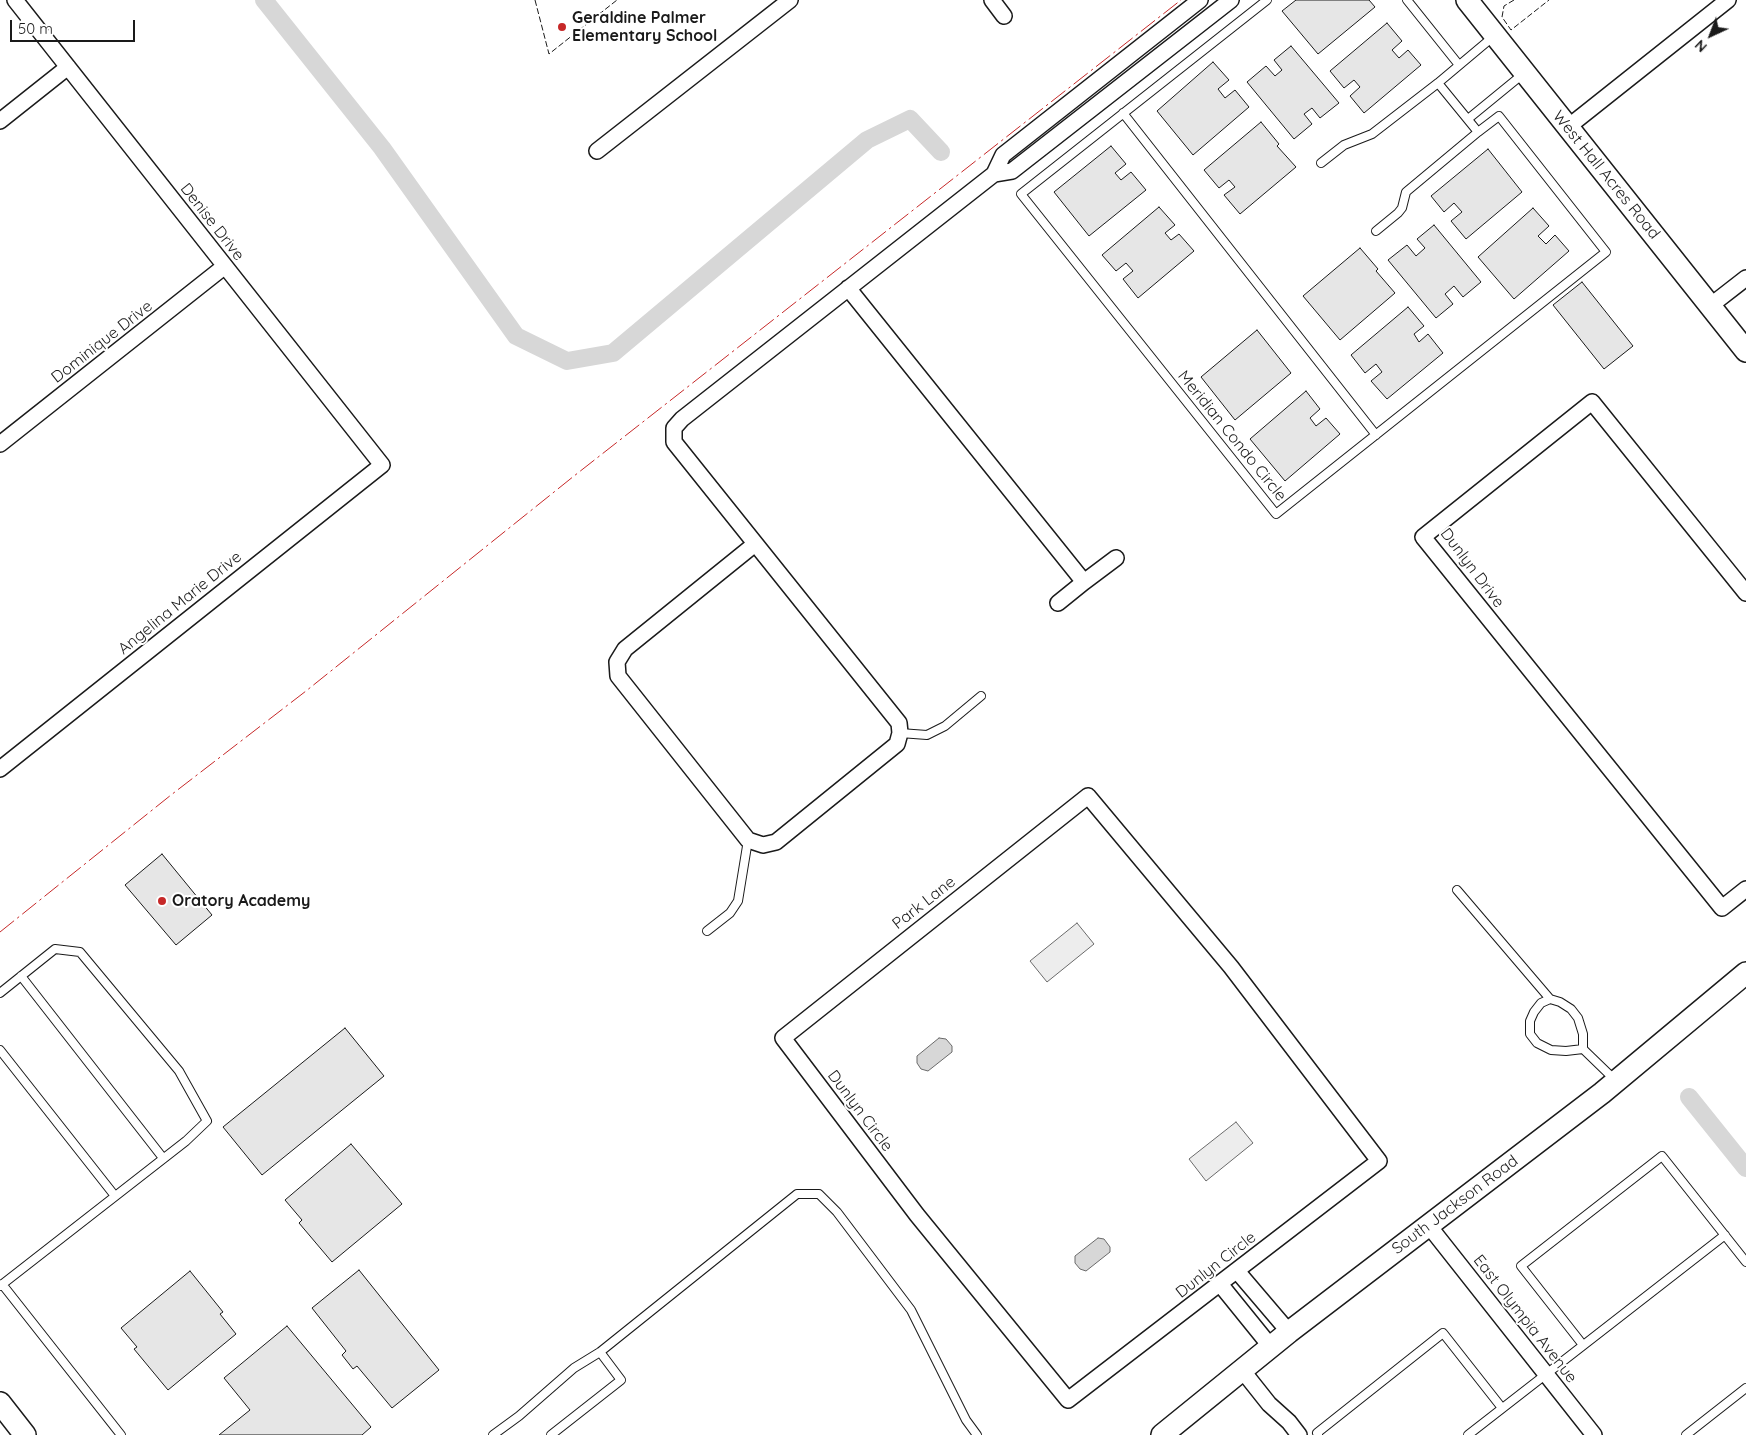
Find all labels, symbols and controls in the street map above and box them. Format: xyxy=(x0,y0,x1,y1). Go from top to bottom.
place label: Geraldine Palmer Elementary School xyxy=(572,8,717,46)
scale bar xyxy=(12,10,138,42)
north arrow xyxy=(1686,10,1736,60)
text: 50 m xyxy=(18,19,53,38)
marker: Geraldine Palmer Elementary School xyxy=(556,21,568,33)
text: N xyxy=(1691,36,1711,56)
street label: West Hall Acres Road xyxy=(1548,107,1664,243)
street label: Denise Drive xyxy=(176,180,248,264)
street label: Dominique Drive xyxy=(48,297,156,387)
street label: Meridian Condo Circle xyxy=(1174,367,1290,505)
street label: Dunlyn Drive xyxy=(1436,524,1508,612)
street label: Angelina Marie Drive xyxy=(114,547,246,659)
street label: Park Lane xyxy=(889,872,959,934)
place label: Oratory Academy xyxy=(172,891,310,911)
marker: Oratory Academy xyxy=(156,895,168,907)
street label: Dunlyn Circle xyxy=(823,1067,897,1155)
street label: South Jackson Road xyxy=(1388,1151,1522,1259)
street label: Dunlyn Circle xyxy=(1172,1228,1260,1302)
street label: East Olympia Avenue xyxy=(1469,1251,1581,1387)

